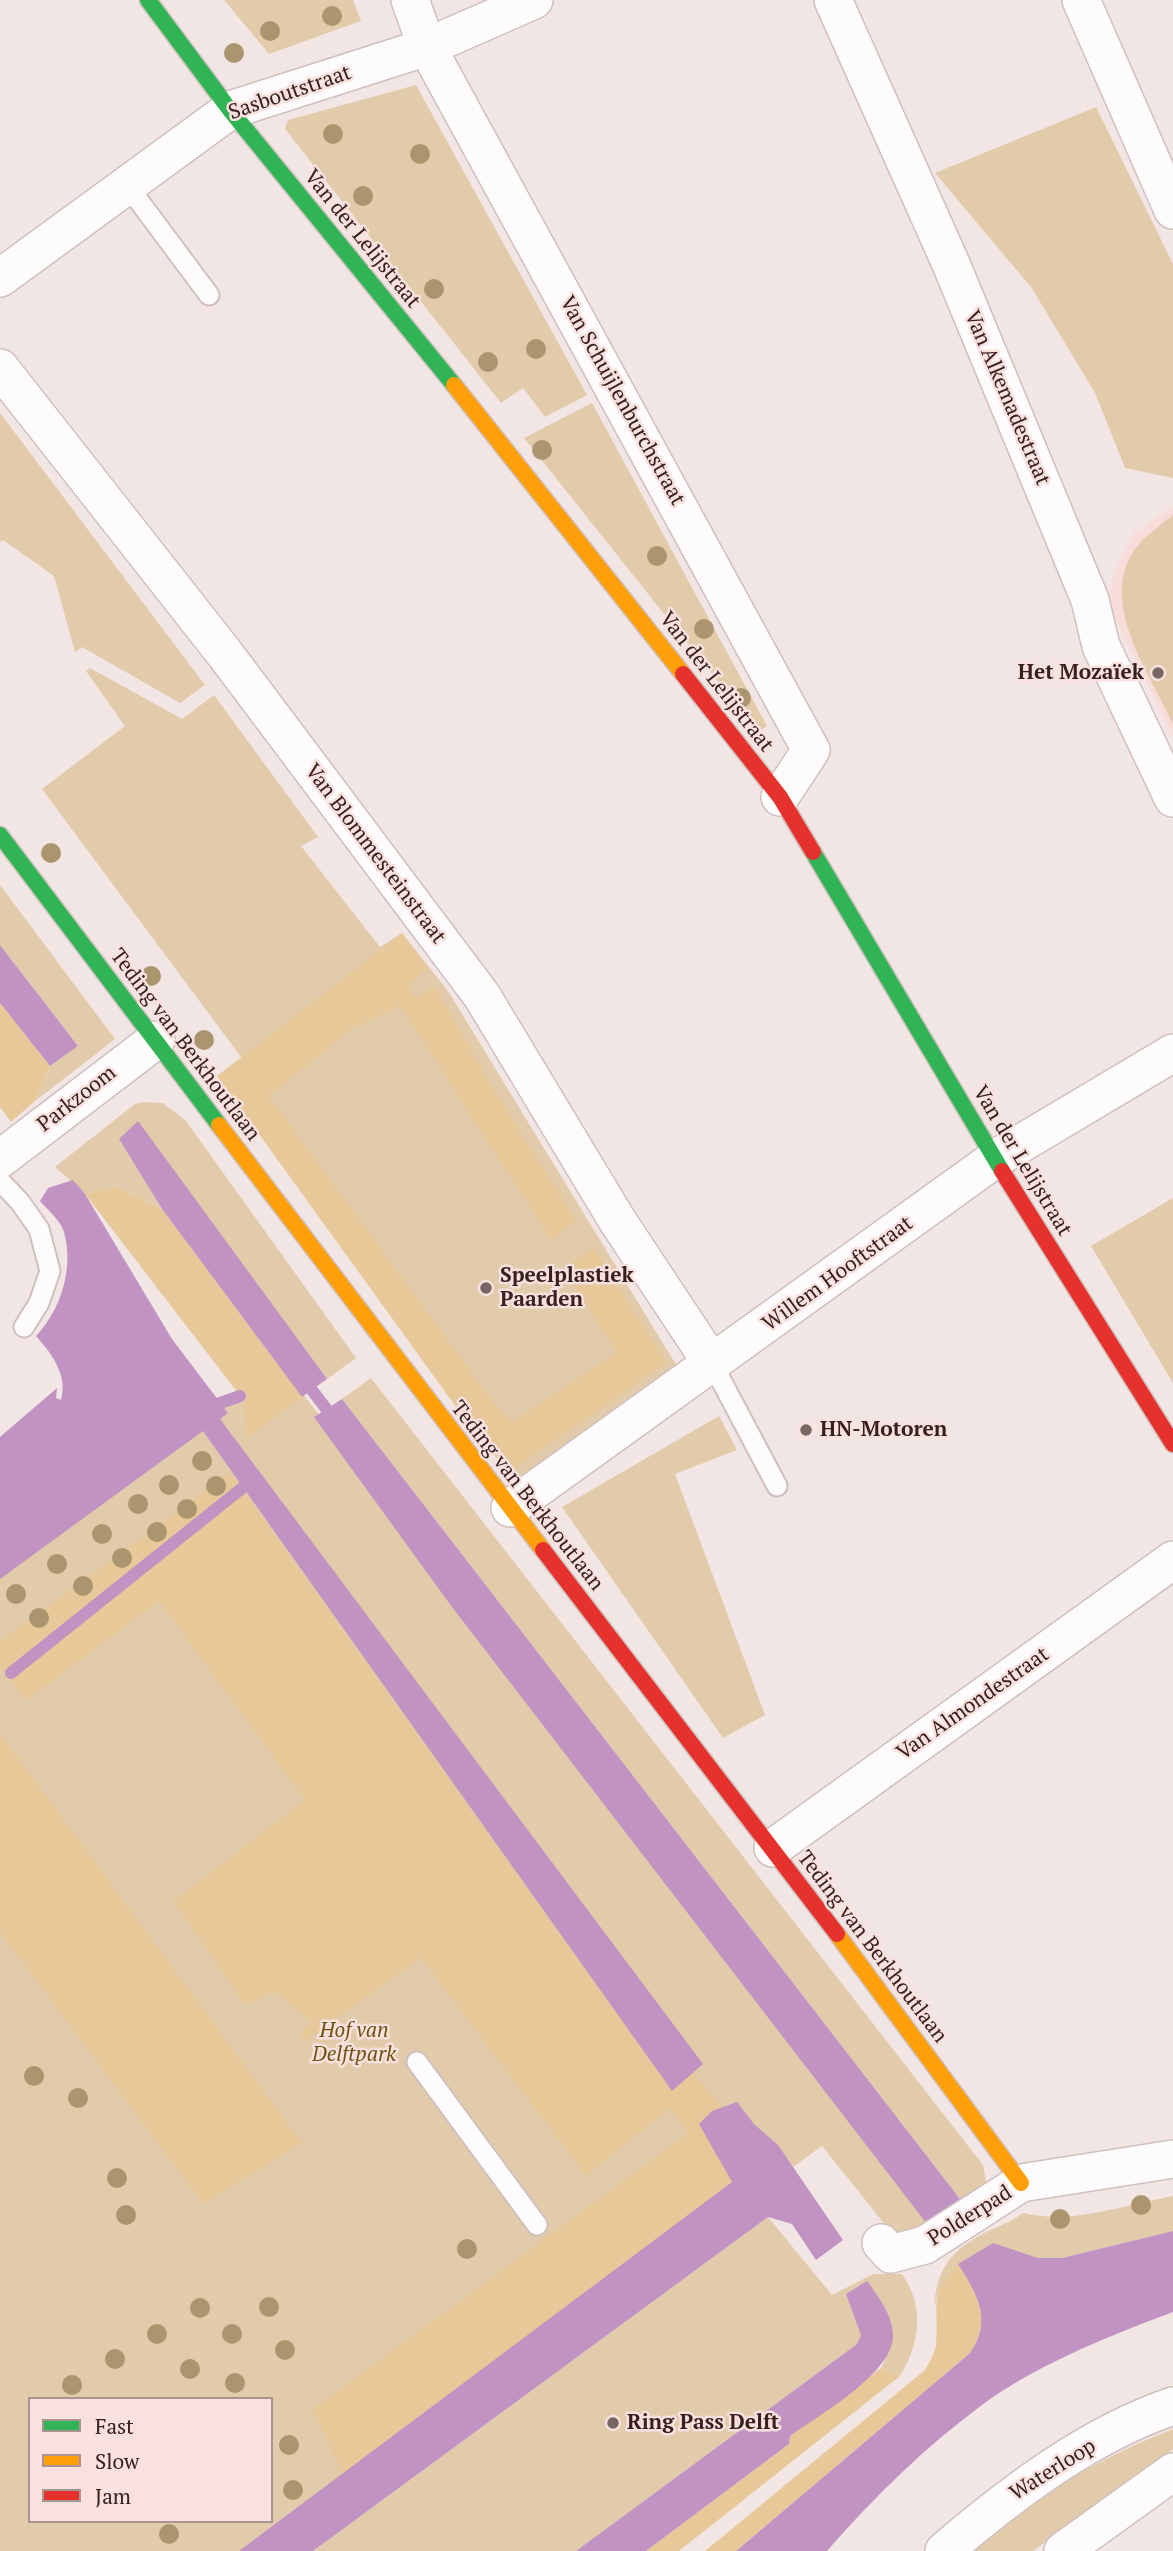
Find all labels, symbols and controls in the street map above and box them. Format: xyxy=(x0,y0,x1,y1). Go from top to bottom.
street label: Sasboutstraat xyxy=(225,60,355,126)
street label: Van der Lelijstraat xyxy=(298,165,426,313)
street label: Van Schuijlenburchstraat xyxy=(554,292,690,510)
street label: Van Alkemadestraat xyxy=(959,307,1055,489)
street label: Van der Lelijstraat xyxy=(653,607,779,757)
place label: Het Mozaïek xyxy=(1018,660,1144,686)
marker: Het Mozaïek xyxy=(1150,665,1166,681)
street label: Van Blommesteinstraat xyxy=(299,759,451,949)
street label: Teding van Berkhoutlaan xyxy=(105,944,265,1146)
street label: Parkzoom xyxy=(33,1060,121,1138)
street label: Van der Lelijstraat xyxy=(967,1081,1077,1241)
street label: Willem Hooftstraat xyxy=(758,1211,918,1337)
place label: Speelplastiek Paarden xyxy=(500,1263,634,1313)
marker: Speelplastiek Paarden xyxy=(478,1280,494,1296)
street label: Teding van Berkhoutlaan xyxy=(445,1396,609,1596)
place label: HN-Motoren xyxy=(820,1417,947,1443)
marker: HN-Motoren xyxy=(798,1422,814,1438)
street label: Van Almondestraat xyxy=(892,1642,1054,1766)
street label: Teding van Berkhoutlaan xyxy=(792,1846,952,2048)
park label: Hof van Delftpark xyxy=(312,2018,396,2068)
street label: Polderpad xyxy=(923,2180,1017,2252)
legend xyxy=(28,2397,273,2523)
place label: Ring Pass Delft xyxy=(627,2410,779,2436)
text: Fast xyxy=(95,2412,134,2440)
marker: Ring Pass Delft xyxy=(605,2415,621,2431)
street label: Waterloop xyxy=(1005,2434,1101,2506)
text: Slow xyxy=(95,2447,139,2475)
text: Jam xyxy=(95,2482,131,2510)

